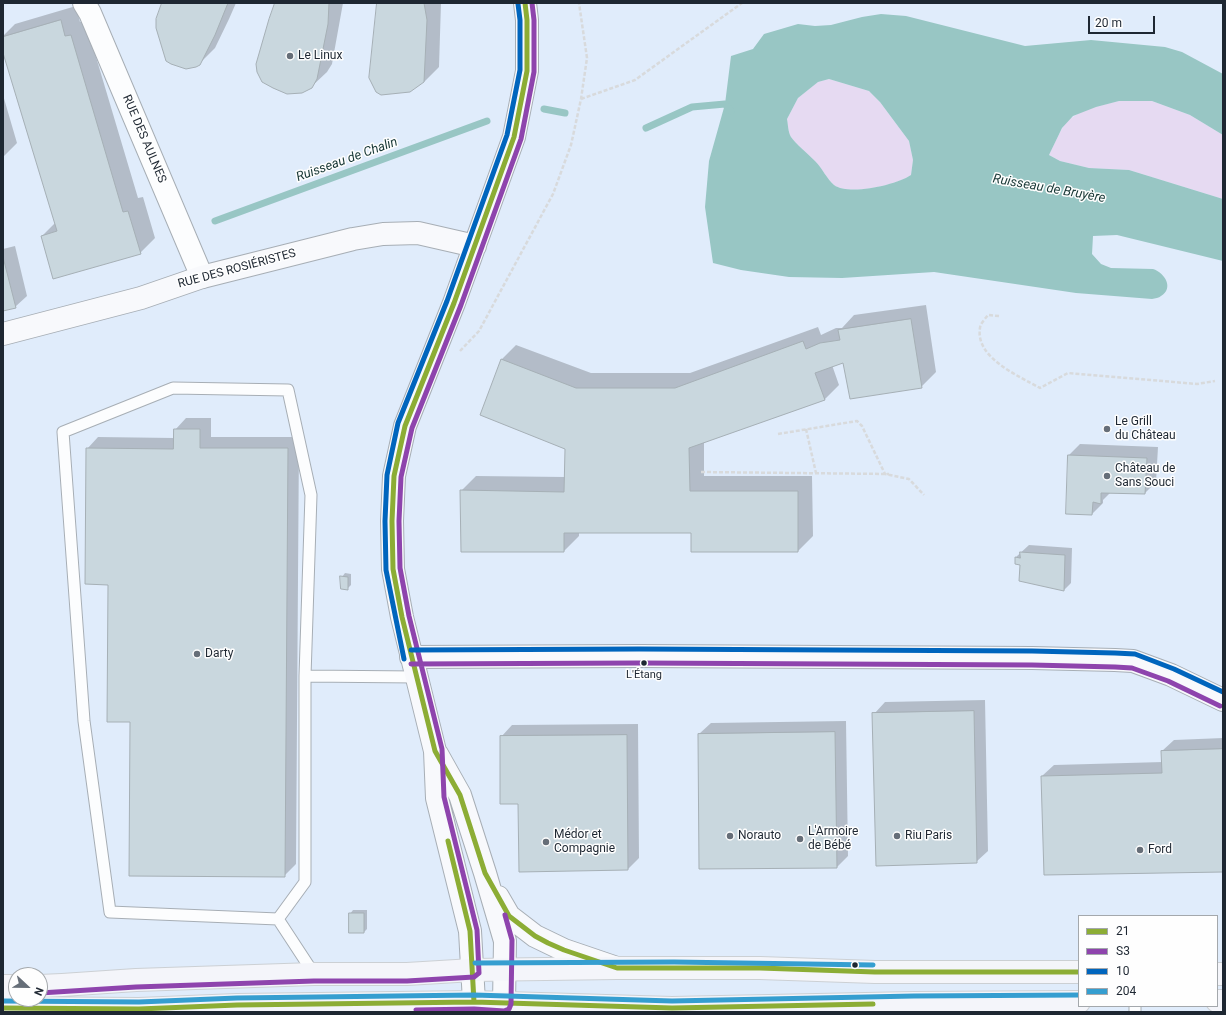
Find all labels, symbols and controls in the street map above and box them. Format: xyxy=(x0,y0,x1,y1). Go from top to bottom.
scale bar xyxy=(1090,8,1157,34)
text: 20 m xyxy=(1095,16,1122,30)
place label: Le Linux xyxy=(298,49,342,63)
marker: Le Linux xyxy=(285,51,295,61)
street label: RUE DES AULNES xyxy=(119,93,169,185)
water label: Ruisseau de Chalin xyxy=(294,134,400,186)
water label: Ruisseau de Bruyère xyxy=(992,171,1106,207)
street label: RUE DES ROSIÉRISTES xyxy=(176,246,298,292)
place label: Le Grill du Château xyxy=(1115,415,1176,443)
marker: Le Grill du Château xyxy=(1102,424,1112,434)
place label: Château de Sans Souci xyxy=(1115,462,1175,490)
marker: Château de Sans Souci xyxy=(1102,471,1112,481)
place label: Darty xyxy=(205,647,233,661)
marker: Darty xyxy=(192,649,202,659)
marker: L'Étang xyxy=(639,658,649,668)
place label: L'Étang xyxy=(626,668,662,682)
place label: L'Armoire de Bébé xyxy=(808,825,858,853)
place label: Médor et Compagnie xyxy=(554,828,615,856)
place label: Norauto xyxy=(738,829,781,843)
place label: Riu Paris xyxy=(905,829,952,843)
marker: Norauto xyxy=(725,831,735,841)
marker: Riu Paris xyxy=(892,831,902,841)
marker: L'Armoire de Bébé xyxy=(795,834,805,844)
marker: Médor et Compagnie xyxy=(541,837,551,847)
place label: Ford xyxy=(1148,843,1172,857)
marker: Ford xyxy=(1135,845,1145,855)
legend xyxy=(1078,915,1218,1007)
text: 21 xyxy=(1116,924,1130,938)
text: S3 xyxy=(1116,944,1130,958)
unlabelled marker xyxy=(850,960,860,970)
text: 10 xyxy=(1116,964,1130,978)
north arrow xyxy=(8,967,48,1007)
text: 204 xyxy=(1116,984,1136,998)
text: N xyxy=(31,985,46,997)

